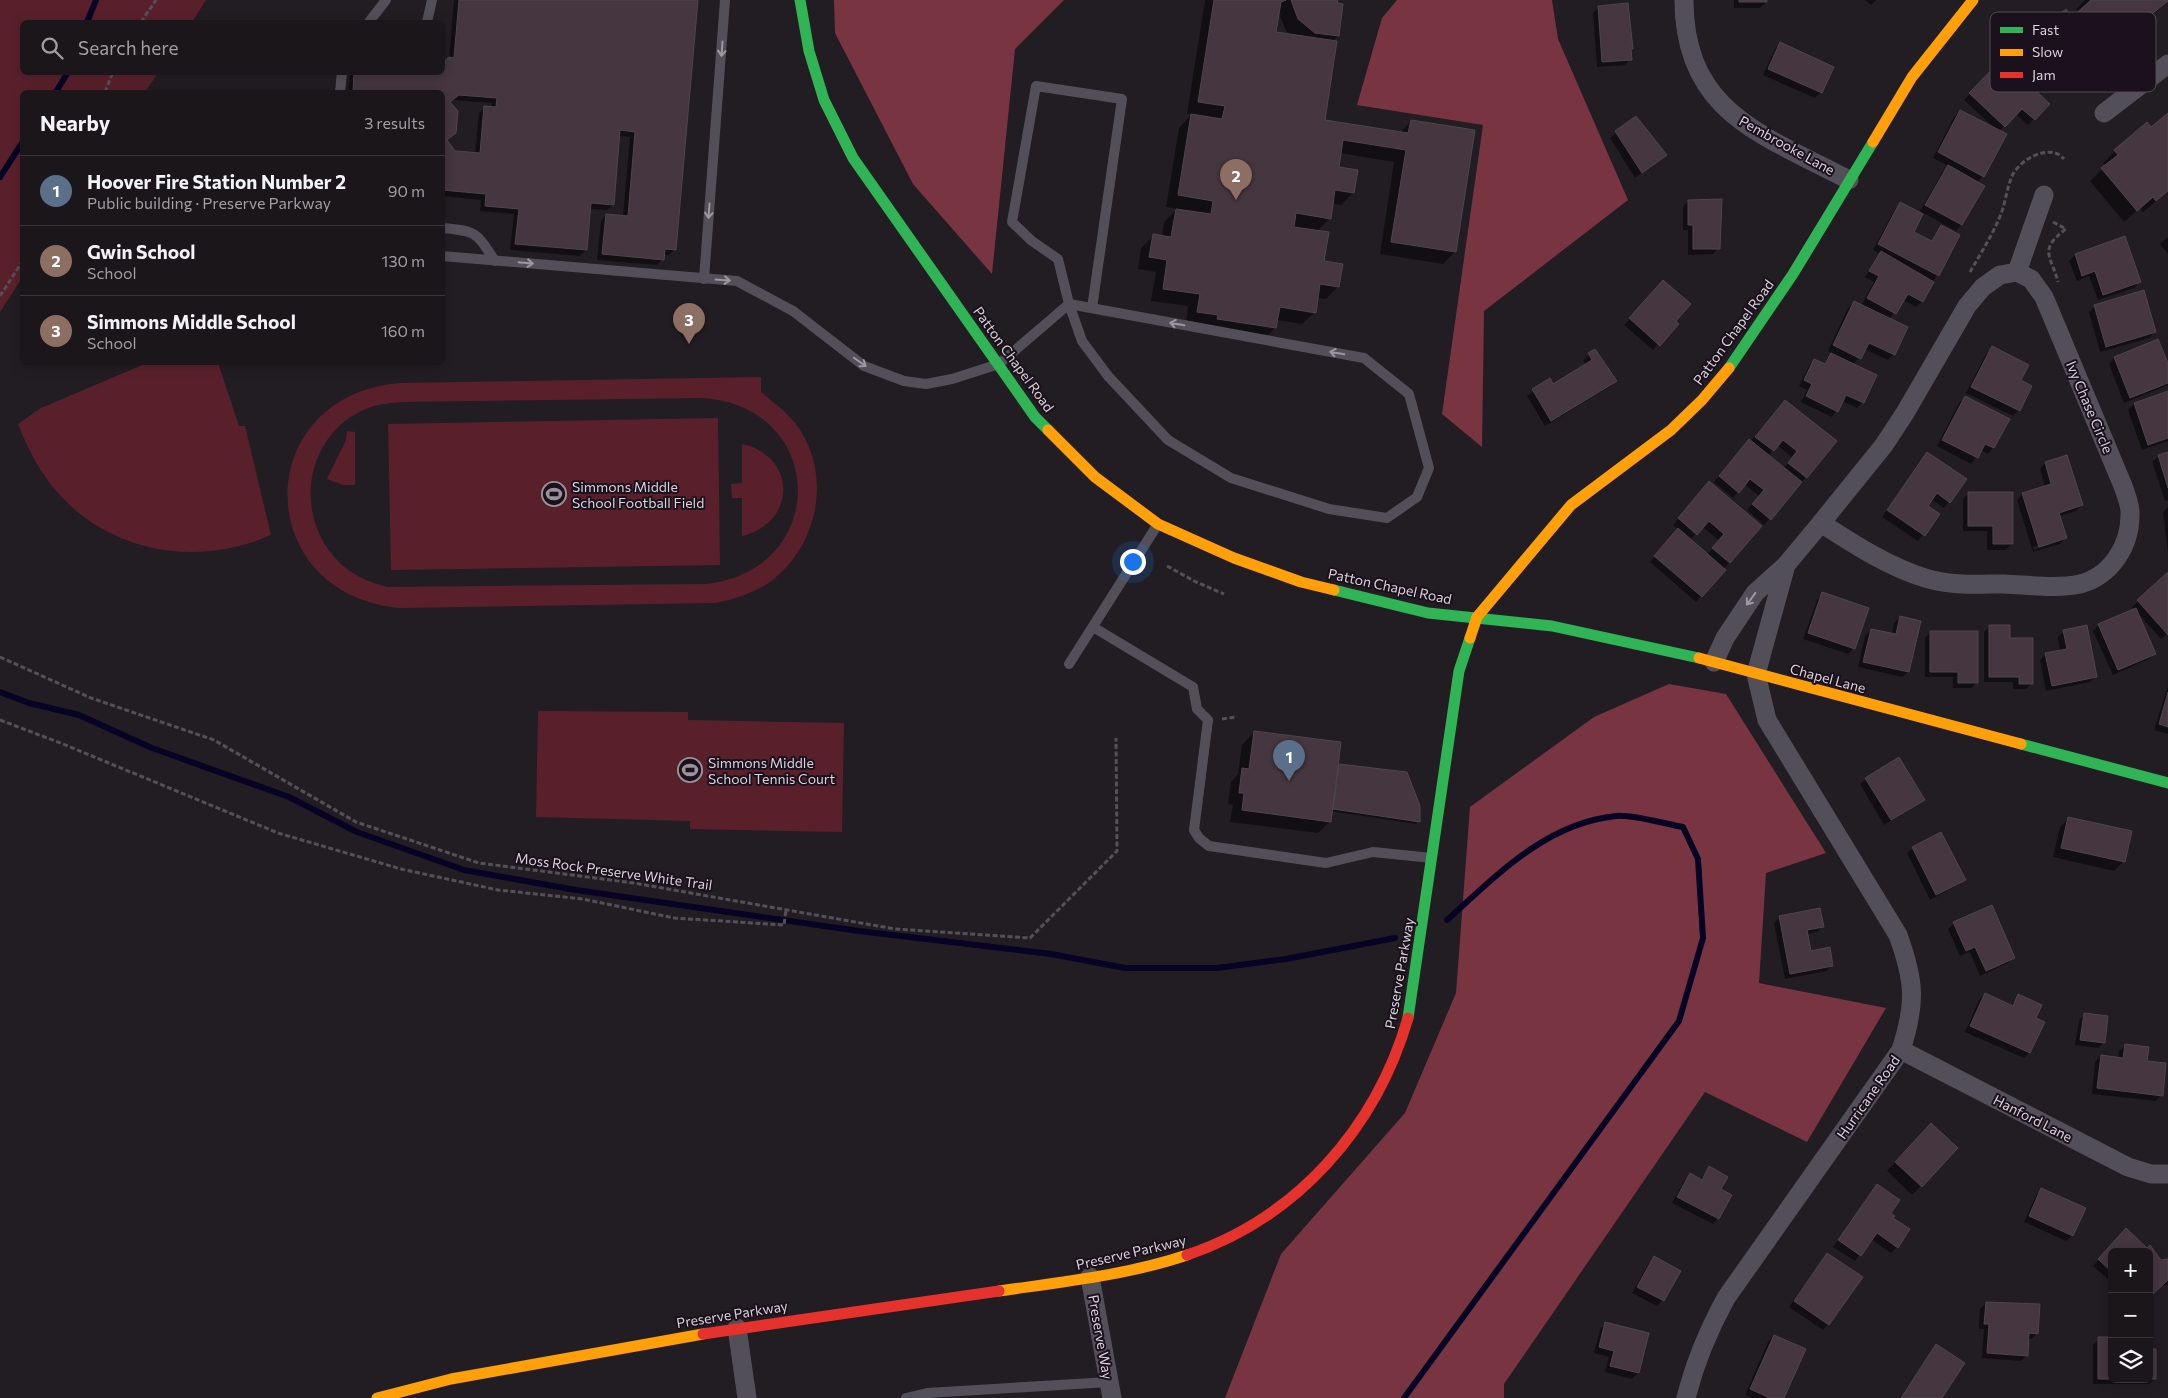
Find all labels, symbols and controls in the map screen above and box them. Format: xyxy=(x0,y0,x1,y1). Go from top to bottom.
legend xyxy=(1990,12,2156,92)
search box xyxy=(20,20,445,75)
text: Fast xyxy=(2032,21,2059,38)
icon: search xyxy=(38,34,66,62)
text: Search here xyxy=(78,36,178,59)
one-way arrow xyxy=(717,40,726,56)
text: Slow xyxy=(2032,43,2063,60)
text: Jam xyxy=(2032,66,2056,83)
text: Nearby xyxy=(40,110,110,135)
street label: Pembrooke Lane xyxy=(1736,112,1838,178)
text: 3 results xyxy=(364,113,425,132)
pin: 2 xyxy=(1220,159,1252,200)
text: Hoover Fire Station Number 2 xyxy=(87,170,346,193)
text: 1 xyxy=(52,181,60,200)
text: 90 m xyxy=(388,181,425,200)
text: Public building · Preserve Parkway xyxy=(87,193,331,212)
one-way arrow xyxy=(705,202,714,218)
text: Gwin School xyxy=(87,240,196,263)
text: 2 xyxy=(51,251,61,270)
text: 130 m xyxy=(382,251,425,270)
one-way arrow xyxy=(518,259,534,268)
text: School xyxy=(87,263,137,282)
one-way arrow xyxy=(714,276,730,285)
street label: Patton Chapel Road xyxy=(1689,276,1777,388)
pin: 3 xyxy=(673,303,705,344)
street label: Patton Chapel Road xyxy=(970,303,1058,415)
text: Simmons Middle School xyxy=(87,310,296,333)
one-way arrow xyxy=(1169,318,1185,328)
text: 3 xyxy=(51,321,61,340)
text: 160 m xyxy=(381,321,425,340)
text: School xyxy=(87,333,137,352)
one-way arrow xyxy=(1329,347,1345,357)
one-way arrow xyxy=(853,357,867,367)
street label: Ivy Chase Circle xyxy=(2063,358,2117,456)
place label: Simmons Middle School Football Field xyxy=(572,478,704,511)
sports icon: Simmons Middle School Football Field xyxy=(541,481,567,507)
your location xyxy=(1120,549,1146,575)
street label: Patton Chapel Road xyxy=(1327,565,1453,607)
one-way arrow xyxy=(1746,591,1756,605)
street label: Chapel Lane xyxy=(1788,660,1868,696)
pin: 1 xyxy=(1273,740,1305,781)
place label: Simmons Middle School Tennis Court xyxy=(708,754,835,787)
sports icon: Simmons Middle School Tennis Court xyxy=(677,757,703,783)
street label: Moss Rock Preserve White Trail xyxy=(514,849,714,893)
street label: Preserve Parkway xyxy=(1381,916,1417,1030)
street label: Hurricane Road xyxy=(1833,1052,1903,1142)
street label: Hanford Lane xyxy=(1991,1091,2075,1145)
street label: Preserve Parkway xyxy=(1074,1231,1188,1273)
map controls xyxy=(2108,1248,2153,1383)
button: + xyxy=(2108,1248,2153,1293)
street label: Preserve Way xyxy=(1085,1293,1117,1381)
button: − xyxy=(2108,1293,2153,1338)
street label: Preserve Parkway xyxy=(675,1297,789,1331)
button: layers xyxy=(2108,1338,2153,1383)

